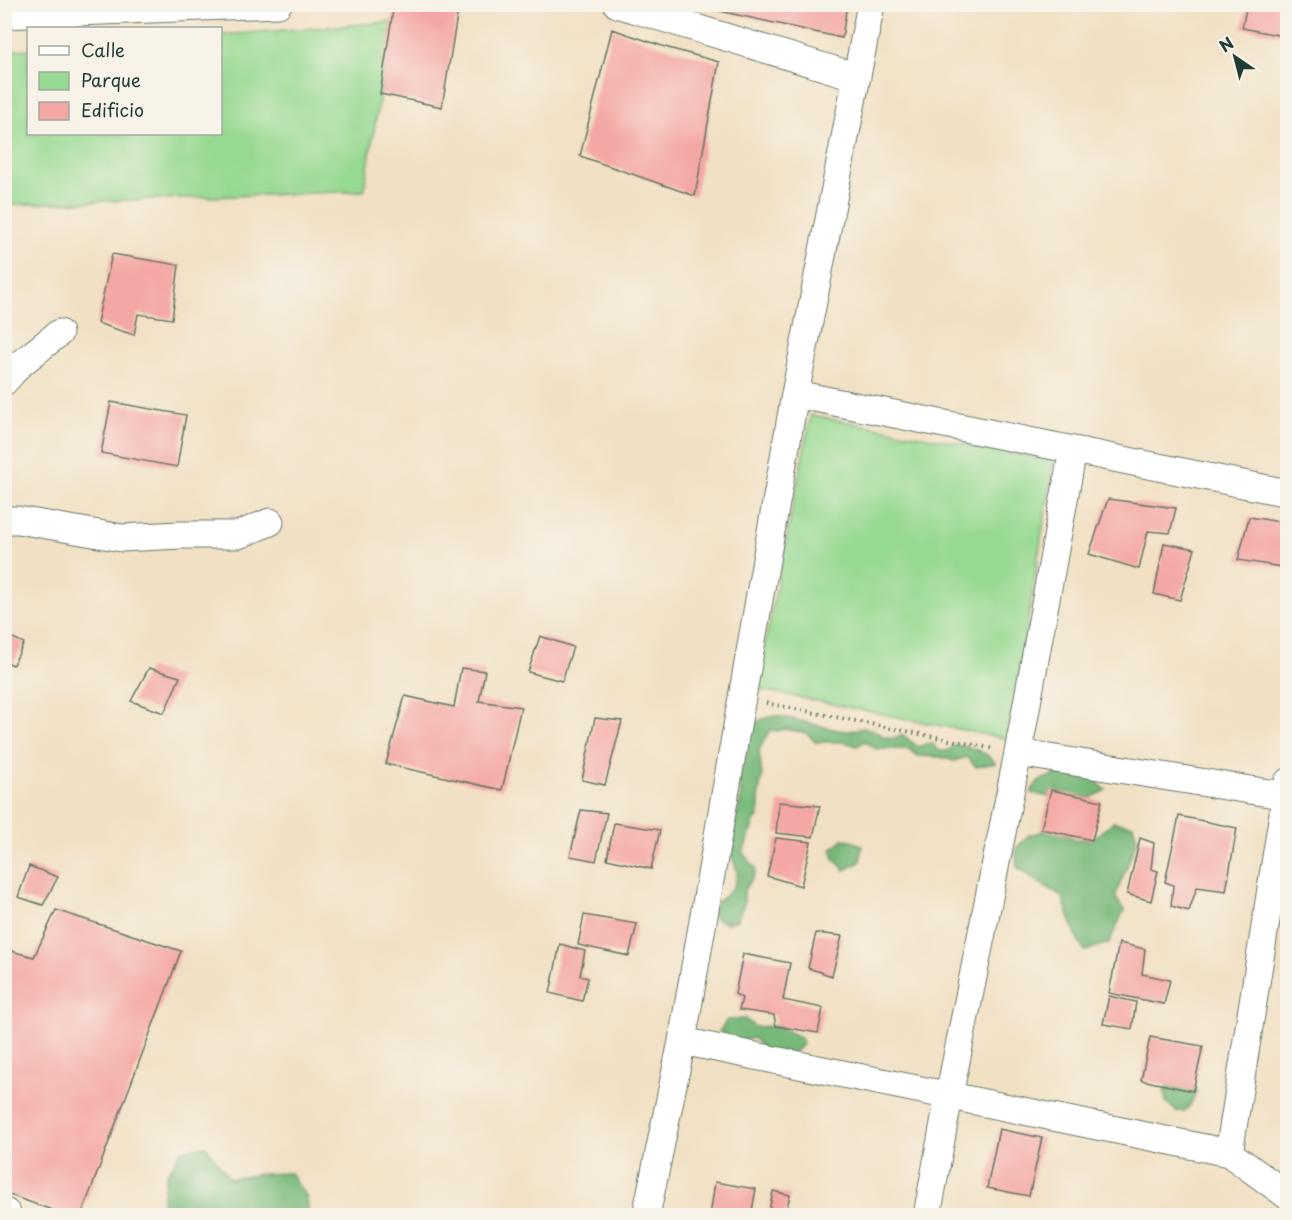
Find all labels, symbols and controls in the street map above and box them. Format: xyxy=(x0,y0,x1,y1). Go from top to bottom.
legend xyxy=(27,27,222,135)
north arrow xyxy=(1205,27,1265,87)
text: N xyxy=(1214,30,1238,57)
text: Calle xyxy=(81,36,125,63)
text: Parque xyxy=(81,66,141,93)
text: Edificio xyxy=(81,96,144,123)

